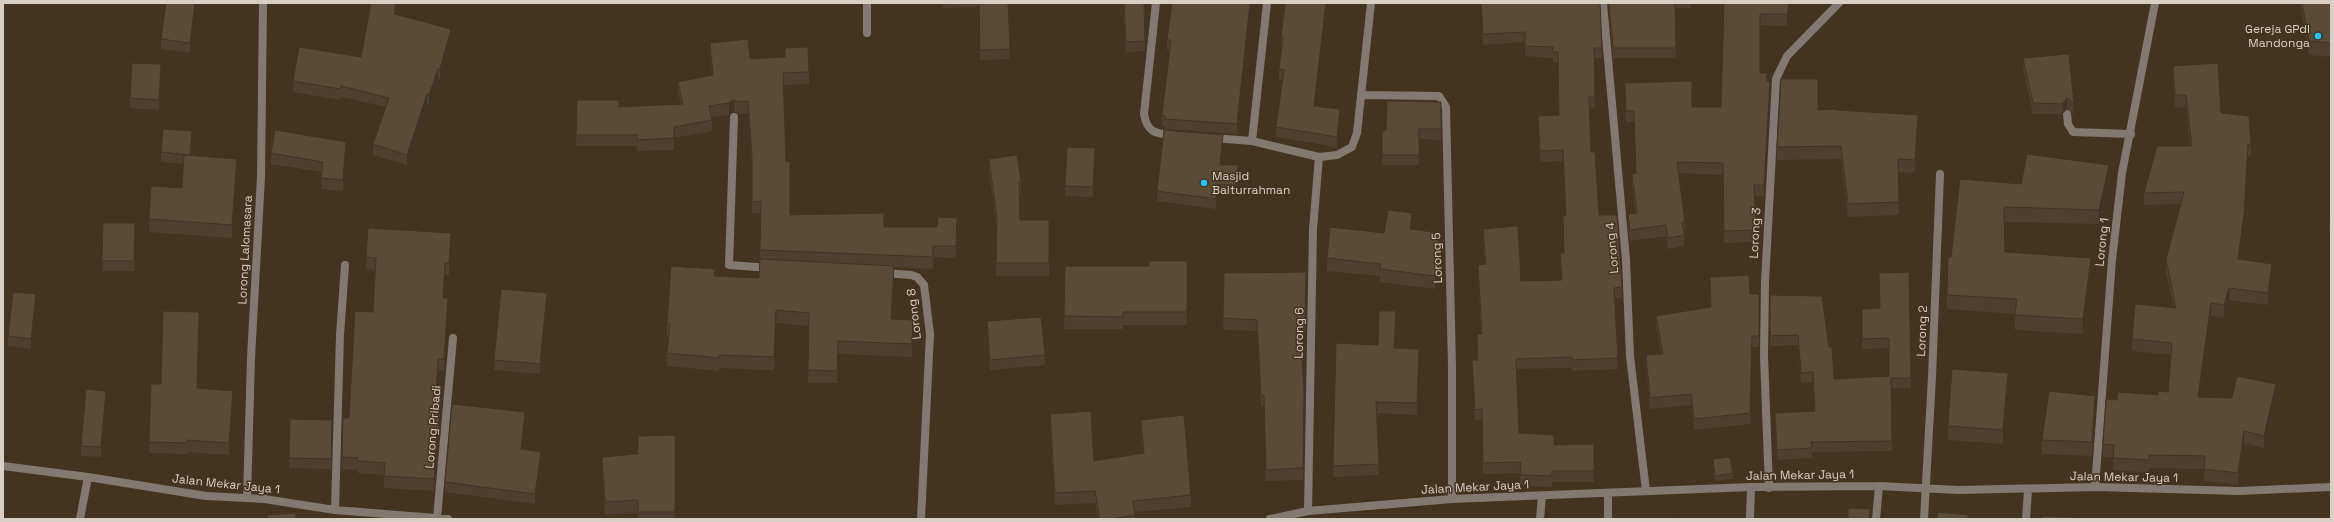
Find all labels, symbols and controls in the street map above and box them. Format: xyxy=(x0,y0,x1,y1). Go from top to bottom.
place label: Gereja GPdI Mandonga xyxy=(2245,21,2310,51)
marker: Gereja GPdI Mandonga xyxy=(2313,31,2323,41)
place label: Masjid Baiturrahman xyxy=(1212,168,1290,198)
marker: Masjid Baiturrahman xyxy=(1199,178,1209,188)
street label: Lorong Lalomasara xyxy=(234,195,256,305)
street label: Lorong 3 xyxy=(1746,207,1764,259)
street label: Lorong 1 xyxy=(2091,217,2113,267)
street label: Lorong 4 xyxy=(1602,221,1622,274)
street label: Lorong 5 xyxy=(1428,232,1446,284)
street label: Lorong 8 xyxy=(903,288,925,340)
street label: Lorong 2 xyxy=(1913,305,1931,357)
street label: Lorong 6 xyxy=(1291,307,1307,359)
street label: Lorong Pribadi xyxy=(421,385,445,469)
street label: Jalan Mekar Jaya 1 xyxy=(1746,466,1854,484)
street label: Jalan Mekar Jaya 1 xyxy=(2070,468,2178,486)
street label: Jalan Mekar Jaya 1 xyxy=(171,470,281,498)
street label: Jalan Mekar Jaya 1 xyxy=(1421,476,1529,498)

